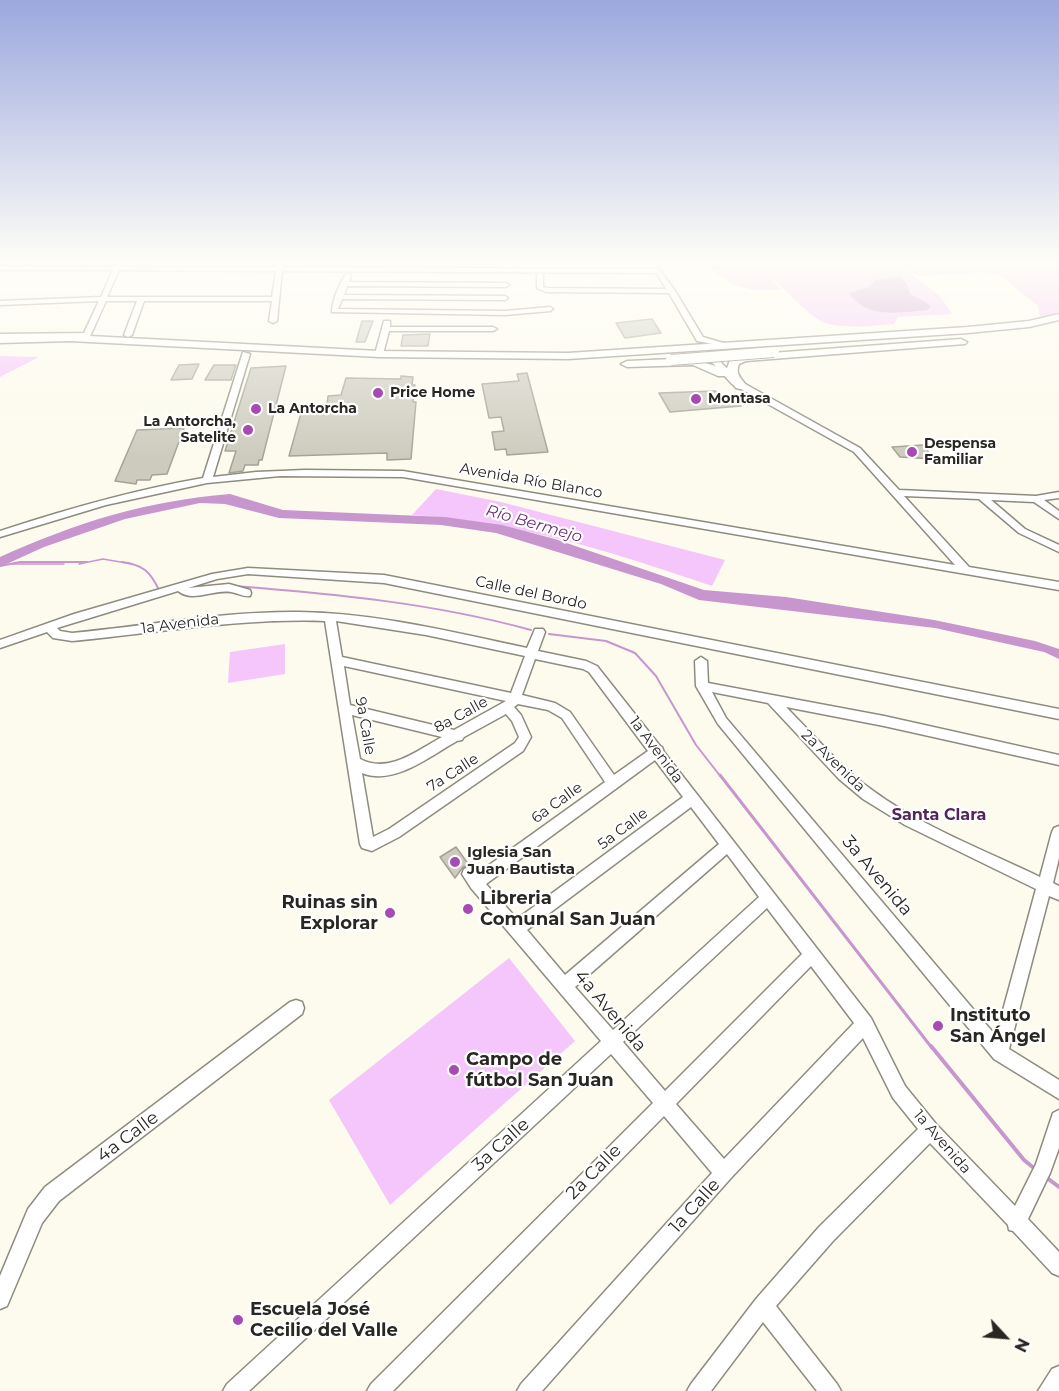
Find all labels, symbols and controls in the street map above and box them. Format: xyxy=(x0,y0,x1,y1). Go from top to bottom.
place label: Price Home xyxy=(390,385,475,401)
marker: Price Home xyxy=(371,386,385,400)
place label: Montasa xyxy=(708,391,771,407)
marker: Montasa xyxy=(689,392,703,406)
place label: La Antorcha xyxy=(268,401,357,417)
marker: La Antorcha xyxy=(249,402,263,416)
place label: La Antorcha, Satelite xyxy=(143,414,236,446)
marker: La Antorcha, Satelite xyxy=(241,423,255,437)
place label: Despensa Familiar xyxy=(924,436,996,468)
marker: Despensa Familiar xyxy=(905,445,919,459)
street label: Avenida Río Blanco xyxy=(458,460,604,502)
water label: Río Bermejo xyxy=(484,501,584,547)
street label: Calle del Bordo xyxy=(474,572,588,614)
street label: 1a Avenida xyxy=(140,610,220,638)
street label: 8a Calle xyxy=(431,693,491,737)
street label: 9a Calle xyxy=(351,696,379,756)
street label: 1a Avenida xyxy=(625,713,687,787)
street label: 2a Avenida xyxy=(797,726,869,796)
street label: 7a Calle xyxy=(424,750,482,796)
street label: 6a Calle xyxy=(528,779,586,827)
street label: 5a Calle xyxy=(595,804,651,854)
district label: Santa Clara xyxy=(892,805,986,825)
street label: 3a Avenida xyxy=(837,831,917,921)
place label: Iglesia San Juan Bautista xyxy=(467,844,575,879)
marker: Iglesia San Juan Bautista xyxy=(448,855,462,869)
place label: Libreria Comunal San Juan xyxy=(480,888,656,930)
place label: Ruinas sin Explorar xyxy=(281,892,378,934)
marker: Libreria Comunal San Juan xyxy=(461,902,475,916)
marker: Ruinas sin Explorar xyxy=(383,906,397,920)
street label: 4a Avenida xyxy=(569,966,651,1056)
place label: Instituto San Ángel xyxy=(950,1005,1046,1048)
marker: Instituto San Ángel xyxy=(931,1019,945,1033)
place label: Campo de fútbol San Juan xyxy=(466,1049,614,1092)
marker: Campo de fútbol San Juan xyxy=(447,1063,461,1077)
street label: 1a Avenida xyxy=(909,1106,975,1178)
street label: 4a Calle xyxy=(93,1107,163,1167)
street label: 3a Calle xyxy=(468,1114,534,1176)
street label: 2a Calle xyxy=(562,1140,626,1204)
street label: 1a Calle xyxy=(665,1174,725,1238)
place label: Escuela José Cecilio del Valle xyxy=(250,1299,398,1342)
north arrow xyxy=(975,1307,1035,1367)
marker: Escuela José Cecilio del Valle xyxy=(231,1313,245,1327)
text: N xyxy=(1010,1335,1033,1355)

